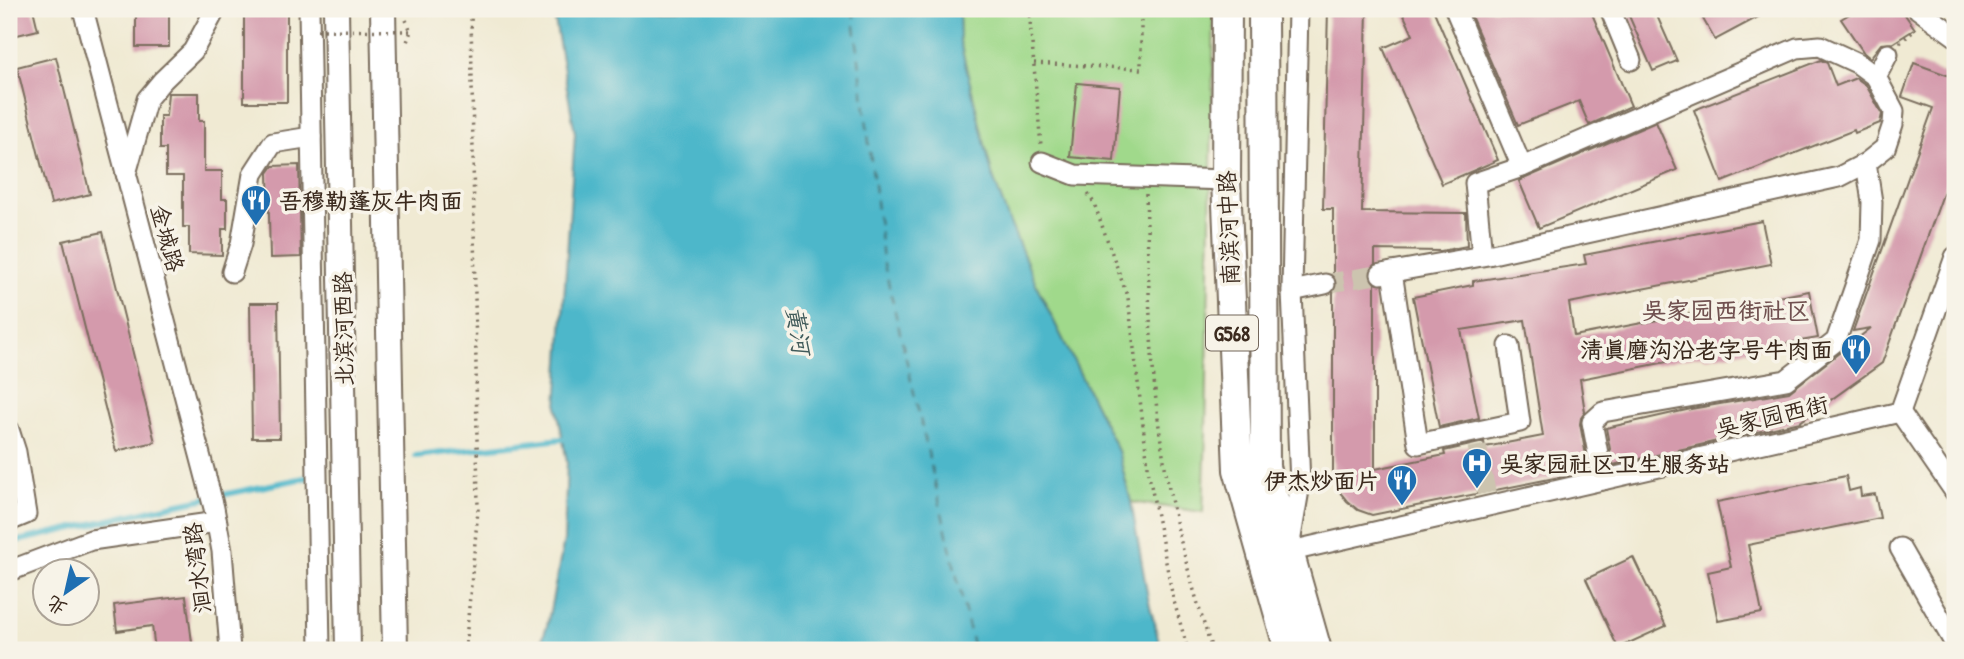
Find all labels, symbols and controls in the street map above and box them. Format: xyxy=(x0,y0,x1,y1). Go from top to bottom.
street label: 南滨河中路 xyxy=(1211,170,1245,286)
restaurant icon: 吾穆勒蓬灰牛肉面 xyxy=(239,183,273,227)
place label: 吾穆勒蓬灰牛肉面 xyxy=(279,185,463,216)
street label: 金城路 xyxy=(144,201,192,275)
street label: 北滨河西路 xyxy=(326,271,360,387)
district label: 吴家园西街社区 xyxy=(1642,294,1810,326)
water label: 黄河 xyxy=(779,304,819,360)
road number: G568 xyxy=(1206,316,1258,350)
restaurant icon: 清真磨沟沿老字号牛肉面 xyxy=(1839,332,1873,376)
place label: 清真磨沟沿老字号牛肉面 xyxy=(1580,334,1833,365)
street label: 吴家园西街 xyxy=(1712,388,1832,444)
hospital icon: 吴家园社区卫生服务站 xyxy=(1460,446,1494,490)
place label: 吴家园社区卫生服务站 xyxy=(1500,448,1730,479)
restaurant icon: 伊杰炒面片 xyxy=(1385,463,1419,507)
place label: 伊杰炒面片 xyxy=(1264,465,1379,496)
street label: 洄水湾路 xyxy=(176,520,218,616)
north arrow xyxy=(32,558,102,628)
text: 北 xyxy=(41,590,72,622)

